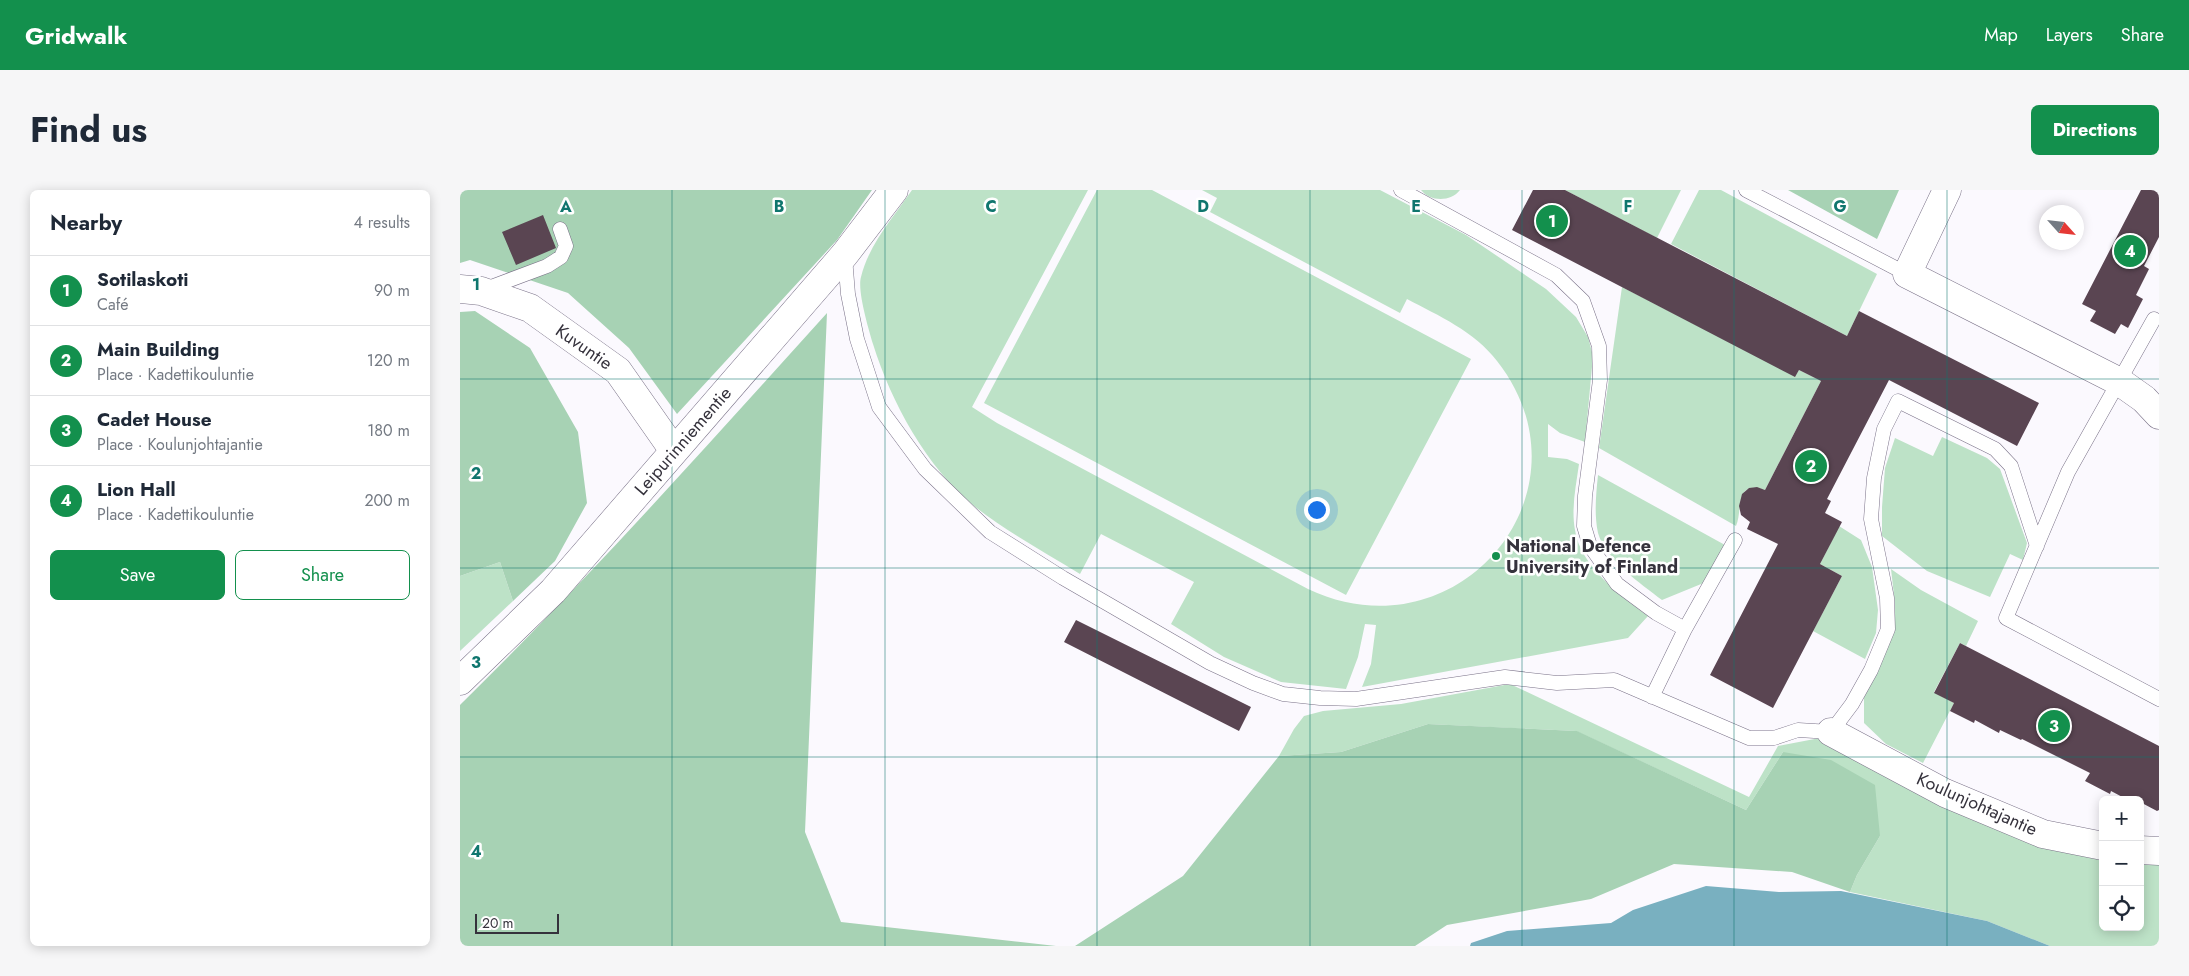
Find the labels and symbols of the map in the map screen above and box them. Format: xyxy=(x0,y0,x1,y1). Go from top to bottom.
text: A xyxy=(559,195,572,218)
text: B xyxy=(774,195,784,218)
text: C xyxy=(985,195,997,218)
text: D xyxy=(1197,195,1209,218)
text: E xyxy=(1411,195,1421,218)
text: F xyxy=(1624,195,1632,218)
text: G xyxy=(1833,195,1847,218)
pin: 1 xyxy=(1536,202,1568,240)
north arrow xyxy=(2039,205,2084,250)
pin: 4 xyxy=(2114,232,2146,270)
text: 1 xyxy=(472,273,480,296)
street label: Kuvuntie xyxy=(550,318,618,376)
street label: Leipurinniementie xyxy=(628,381,738,501)
pin: 2 xyxy=(1795,447,1827,485)
text: 2 xyxy=(471,462,481,485)
your location xyxy=(1304,497,1330,523)
place label: National Defence University of Finland xyxy=(1506,533,1678,580)
marker: National Defence University of Finland xyxy=(1490,550,1502,562)
text: 3 xyxy=(471,651,481,674)
pin: 3 xyxy=(2038,707,2070,745)
street label: Koulunjohtajantie xyxy=(1913,766,2041,842)
text: 4 xyxy=(470,840,482,863)
scale bar xyxy=(475,911,559,934)

